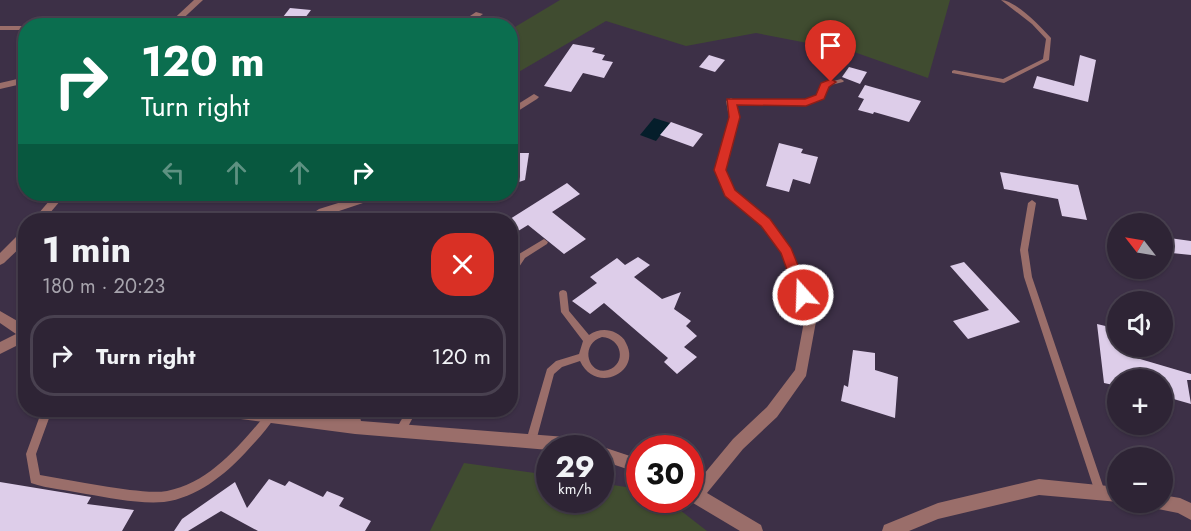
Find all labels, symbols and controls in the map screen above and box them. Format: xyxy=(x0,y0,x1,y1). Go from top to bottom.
pin xyxy=(805,20,856,82)
icon: arrive xyxy=(814,29,847,62)
text: 120 m xyxy=(141,31,265,92)
icon: right xyxy=(42,42,120,120)
text: Turn right xyxy=(141,87,249,126)
icon: left xyxy=(157,156,190,189)
icon: ahead xyxy=(220,156,253,189)
icon: ahead xyxy=(283,156,316,189)
icon: right xyxy=(346,156,379,189)
north arrow xyxy=(1107,213,1173,279)
map controls xyxy=(1107,213,1173,513)
text: 1 min xyxy=(42,223,131,275)
button: close xyxy=(431,233,494,296)
position arrow xyxy=(771,263,835,327)
text: 180 m · 20:23 xyxy=(42,272,165,301)
button: sound xyxy=(1107,291,1173,357)
icon: right xyxy=(45,339,78,372)
text: Turn right xyxy=(96,340,196,372)
text: 120 m xyxy=(432,340,491,372)
button: + xyxy=(1107,369,1173,435)
speed limit sign: 30 xyxy=(626,435,704,513)
text: 29 xyxy=(555,445,595,488)
button: − xyxy=(1107,447,1173,513)
text: km/h xyxy=(558,478,592,500)

